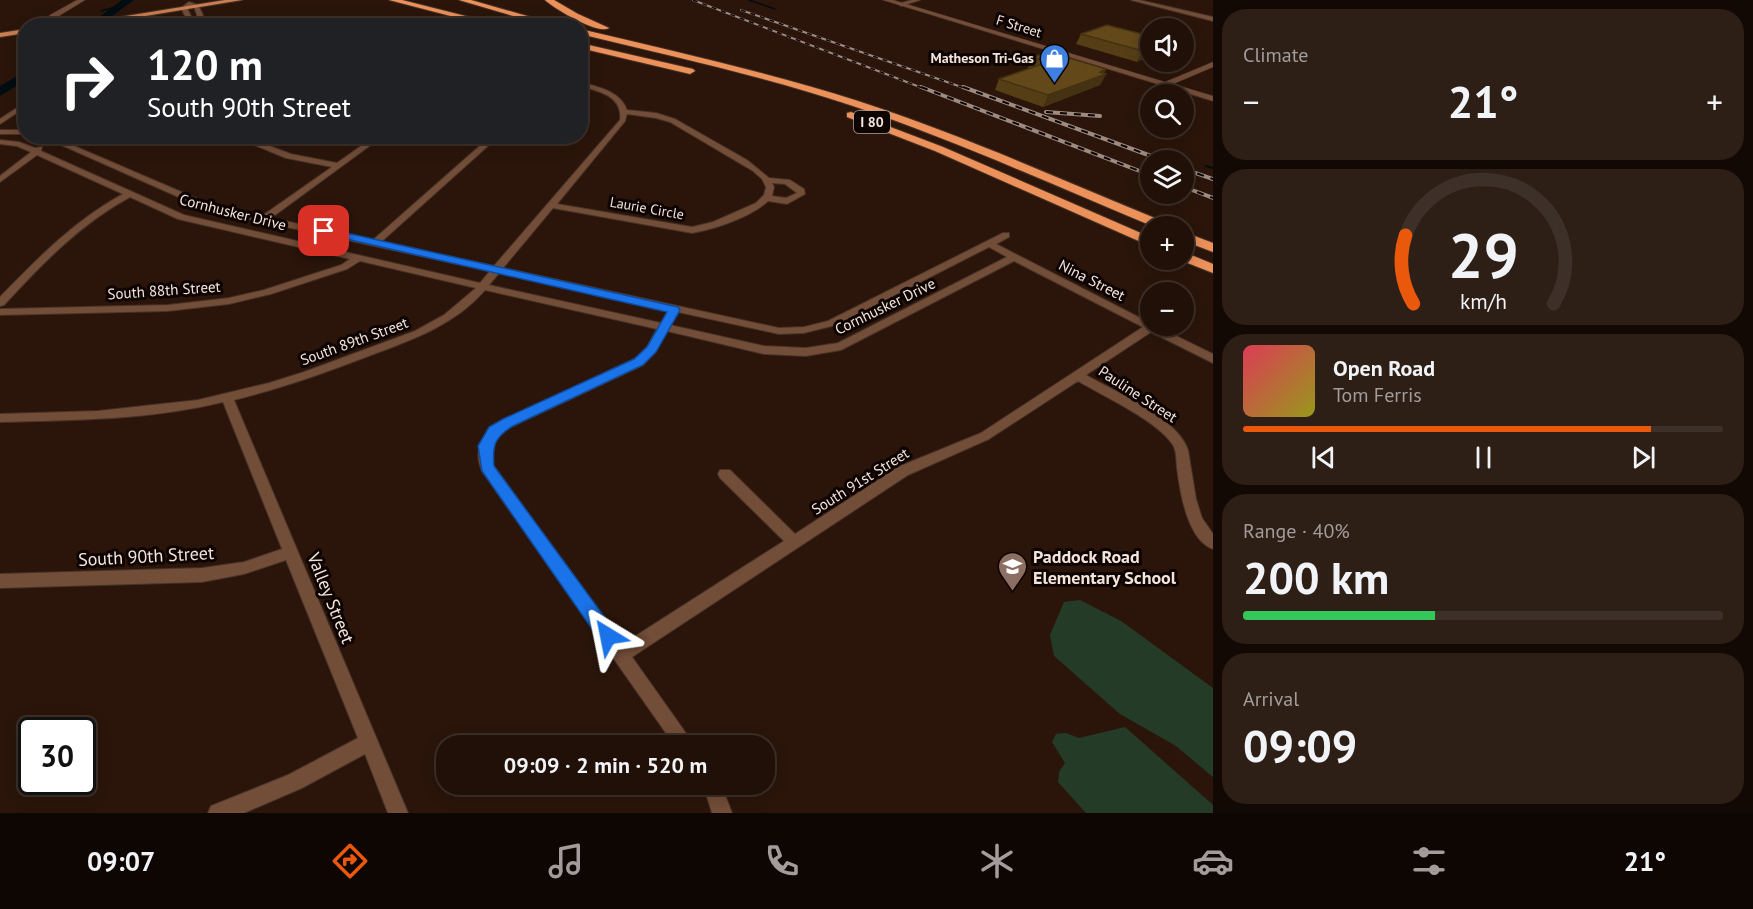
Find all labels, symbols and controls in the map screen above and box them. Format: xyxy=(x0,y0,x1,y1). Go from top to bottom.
street label: F Street xyxy=(994,11,1044,42)
map controls xyxy=(1140,18,1194,336)
button: sound xyxy=(1140,18,1194,72)
text: 120 m xyxy=(147,37,263,92)
icon: right xyxy=(48,42,126,120)
shop icon: Matheson Tri-Gas xyxy=(1039,42,1071,84)
text: Climate xyxy=(1243,42,1309,68)
place label: Matheson Tri-Gas xyxy=(931,49,1034,67)
text: 21° xyxy=(1448,72,1518,130)
text: − xyxy=(1243,80,1260,123)
text: + xyxy=(1706,80,1723,123)
button: search xyxy=(1140,84,1194,138)
text: South 90th Street xyxy=(147,90,351,124)
road number: I 80 xyxy=(854,111,890,133)
button: layers xyxy=(1140,150,1194,204)
street label: Cornhusker Drive xyxy=(178,190,288,234)
street label: Laurie Circle xyxy=(609,193,685,223)
pin xyxy=(298,205,349,256)
icon: arrive xyxy=(307,214,340,247)
text: 29 xyxy=(1448,214,1518,295)
button: + xyxy=(1140,216,1194,270)
street label: Nina Street xyxy=(1056,255,1128,305)
street label: Cornhusker Drive xyxy=(832,273,938,339)
street label: South 88th Street xyxy=(107,277,221,303)
button: − xyxy=(1140,282,1194,336)
text: km/h xyxy=(1459,287,1506,315)
street label: South 89th Street xyxy=(297,313,411,369)
text: Open Road xyxy=(1333,354,1435,382)
street label: Pauline Street xyxy=(1095,362,1181,426)
text: Tom Ferris xyxy=(1333,382,1422,408)
icon: previous xyxy=(1307,441,1340,474)
icon: pause xyxy=(1467,441,1500,474)
icon: next xyxy=(1627,441,1660,474)
street label: South 91st Street xyxy=(808,443,912,519)
text: Range · 40% xyxy=(1243,518,1350,544)
street label: South 90th Street xyxy=(77,541,215,571)
place label: Paddock Road Elementary School xyxy=(1033,545,1177,589)
street label: Valley Street xyxy=(302,548,360,647)
text: 200 km xyxy=(1243,548,1389,606)
school or university icon: Paddock Road Elementary School xyxy=(996,550,1028,592)
position arrow xyxy=(576,604,640,668)
text: Arrival xyxy=(1243,686,1299,712)
text: 09:09 xyxy=(1243,716,1357,774)
speed limit sign: 30 xyxy=(18,717,96,795)
text: 09:09 · 2 min · 520 m xyxy=(504,751,707,779)
icon: directions xyxy=(329,840,371,882)
icon: music xyxy=(545,840,587,882)
icon: phone xyxy=(761,840,803,882)
icon: climate xyxy=(976,840,1018,882)
icon: car xyxy=(1192,840,1234,882)
icon: filters xyxy=(1408,840,1450,882)
text: 09:07 xyxy=(87,844,155,878)
text: 21° xyxy=(1624,844,1666,878)

